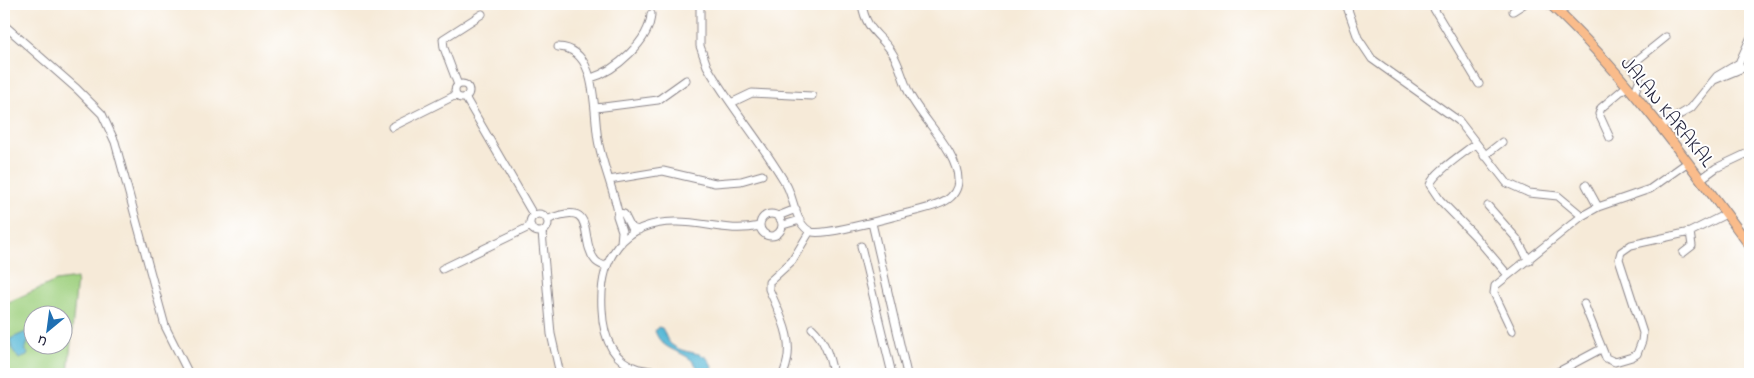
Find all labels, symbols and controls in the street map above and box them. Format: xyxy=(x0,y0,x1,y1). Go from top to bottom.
street label: JALAN KARAKAL xyxy=(1612,51,1720,175)
north arrow xyxy=(22,306,72,356)
text: U xyxy=(33,329,51,351)

